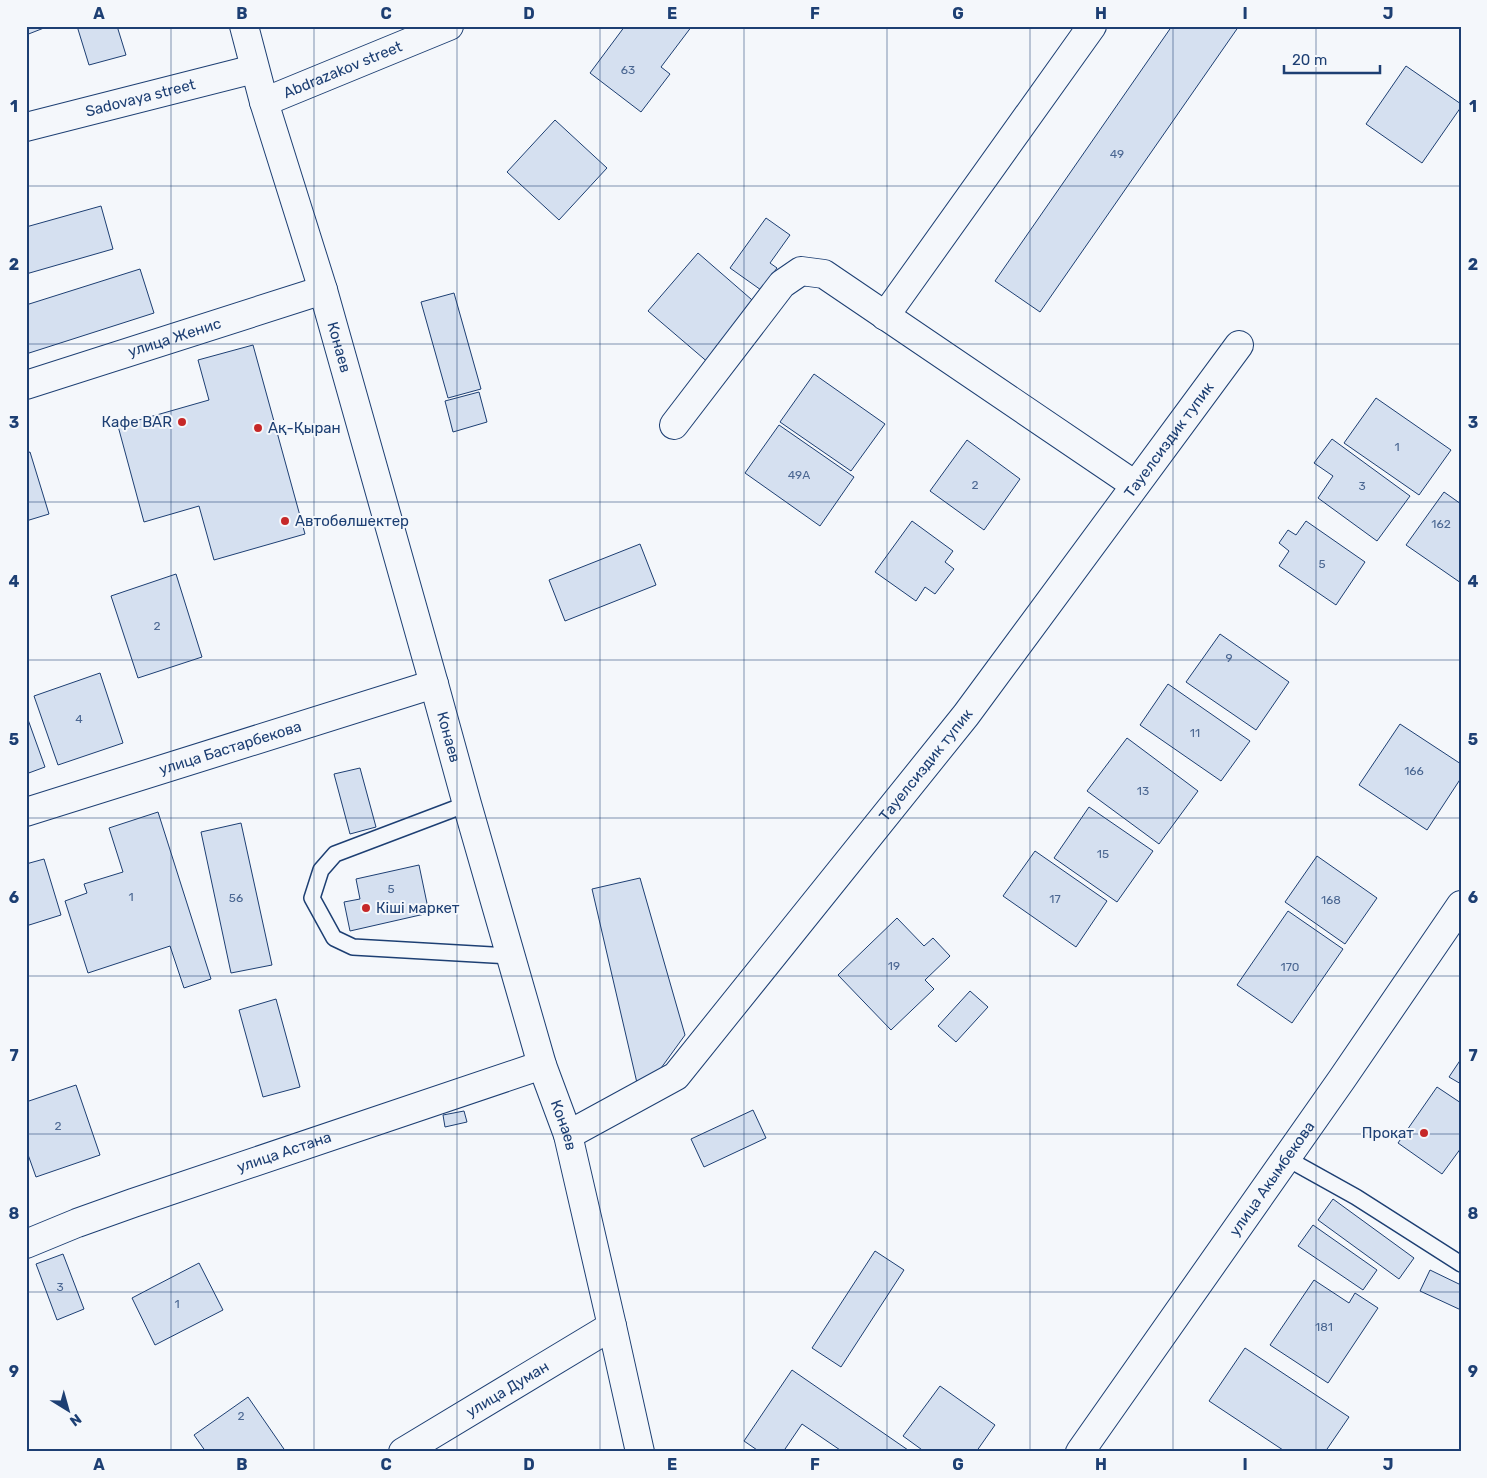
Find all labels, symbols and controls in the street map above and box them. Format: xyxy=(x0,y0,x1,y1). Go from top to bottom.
text: A xyxy=(93,4,105,23)
text: B xyxy=(236,4,248,23)
text: C xyxy=(380,4,392,23)
text: D xyxy=(523,4,535,23)
text: E xyxy=(667,4,677,23)
text: F xyxy=(810,4,820,23)
text: G xyxy=(952,4,964,23)
text: H xyxy=(1095,4,1107,23)
text: I xyxy=(1242,4,1248,23)
text: J xyxy=(1383,4,1393,23)
street label: Abdrazakov street xyxy=(281,37,405,102)
scale bar xyxy=(1284,42,1381,74)
text: 20 m xyxy=(1292,51,1327,69)
house number: 63 xyxy=(621,63,635,77)
street label: Sadovaya street xyxy=(84,75,197,121)
text: 1 xyxy=(10,97,18,116)
text: 1 xyxy=(1469,97,1477,116)
house number: 49 xyxy=(1110,147,1124,161)
text: 2 xyxy=(9,255,19,274)
text: 2 xyxy=(1468,255,1478,274)
street label: улица Женис xyxy=(126,314,223,361)
street label: Конаев xyxy=(323,320,355,375)
street label: Тауелсиздик тупик xyxy=(1120,379,1217,501)
text: 3 xyxy=(9,413,19,432)
place label: Кафе BAR xyxy=(102,413,172,431)
text: 3 xyxy=(1468,413,1478,432)
marker: Кафе BAR xyxy=(176,416,188,428)
place label: Ақ-Қыран xyxy=(268,419,341,437)
marker: Ақ-Қыран xyxy=(252,422,264,434)
house number: 1 xyxy=(1394,440,1400,454)
house number: 49А xyxy=(788,468,810,482)
house number: 2 xyxy=(971,478,979,492)
house number: 3 xyxy=(1358,479,1366,493)
place label: Автобөлшектер xyxy=(295,512,409,530)
marker: Автобөлшектер xyxy=(279,515,291,527)
house number: 162 xyxy=(1431,517,1451,531)
house number: 5 xyxy=(1318,557,1326,571)
text: 4 xyxy=(9,572,20,591)
text: 4 xyxy=(1468,572,1479,591)
house number: 2 xyxy=(153,619,161,633)
house number: 9 xyxy=(1225,651,1233,665)
street label: Тауелсиздик тупик xyxy=(875,705,976,825)
street label: Конаев xyxy=(433,710,464,765)
house number: 4 xyxy=(75,712,83,726)
street label: улица Бастарбекова xyxy=(157,717,304,779)
house number: 11 xyxy=(1190,726,1200,740)
text: 5 xyxy=(9,730,19,749)
text: 5 xyxy=(1468,730,1478,749)
house number: 166 xyxy=(1404,764,1424,778)
house number: 13 xyxy=(1137,784,1149,798)
house number: 15 xyxy=(1097,847,1109,861)
house number: 5 xyxy=(387,882,395,896)
text: 6 xyxy=(9,888,19,907)
text: 6 xyxy=(1468,888,1478,907)
house number: 1 xyxy=(128,890,134,904)
house number: 56 xyxy=(229,891,243,905)
house number: 17 xyxy=(1049,892,1061,906)
house number: 168 xyxy=(1321,893,1341,907)
place label: Кіші маркет xyxy=(376,899,460,917)
marker: Кіші маркет xyxy=(360,902,372,914)
house number: 19 xyxy=(888,959,900,973)
house number: 170 xyxy=(1281,960,1299,974)
text: 7 xyxy=(9,1046,19,1065)
text: 7 xyxy=(1468,1046,1478,1065)
street label: Конаев xyxy=(547,1097,580,1152)
street label: улица Акымбекова xyxy=(1226,1118,1318,1239)
house number: 2 xyxy=(54,1119,62,1133)
place label: Прокат xyxy=(1362,1124,1414,1142)
marker: Прокат xyxy=(1418,1127,1430,1139)
street label: улица Астана xyxy=(234,1128,334,1176)
text: 8 xyxy=(9,1204,20,1223)
text: 8 xyxy=(1468,1204,1479,1223)
house number: 3 xyxy=(56,1280,64,1294)
house number: 1 xyxy=(174,1297,180,1311)
house number: 181 xyxy=(1315,1320,1333,1334)
street label: улица Думан xyxy=(463,1357,552,1421)
text: 9 xyxy=(9,1362,19,1381)
text: 9 xyxy=(1468,1362,1478,1381)
north arrow xyxy=(42,1386,92,1436)
house number: 2 xyxy=(237,1409,245,1423)
text: N xyxy=(66,1410,85,1430)
text: A xyxy=(93,1455,105,1474)
text: B xyxy=(236,1455,248,1474)
text: C xyxy=(380,1455,392,1474)
text: D xyxy=(523,1455,535,1474)
text: E xyxy=(667,1455,677,1474)
text: F xyxy=(810,1455,820,1474)
text: G xyxy=(952,1455,964,1474)
text: H xyxy=(1095,1455,1107,1474)
text: I xyxy=(1242,1455,1248,1474)
text: J xyxy=(1383,1455,1393,1474)

